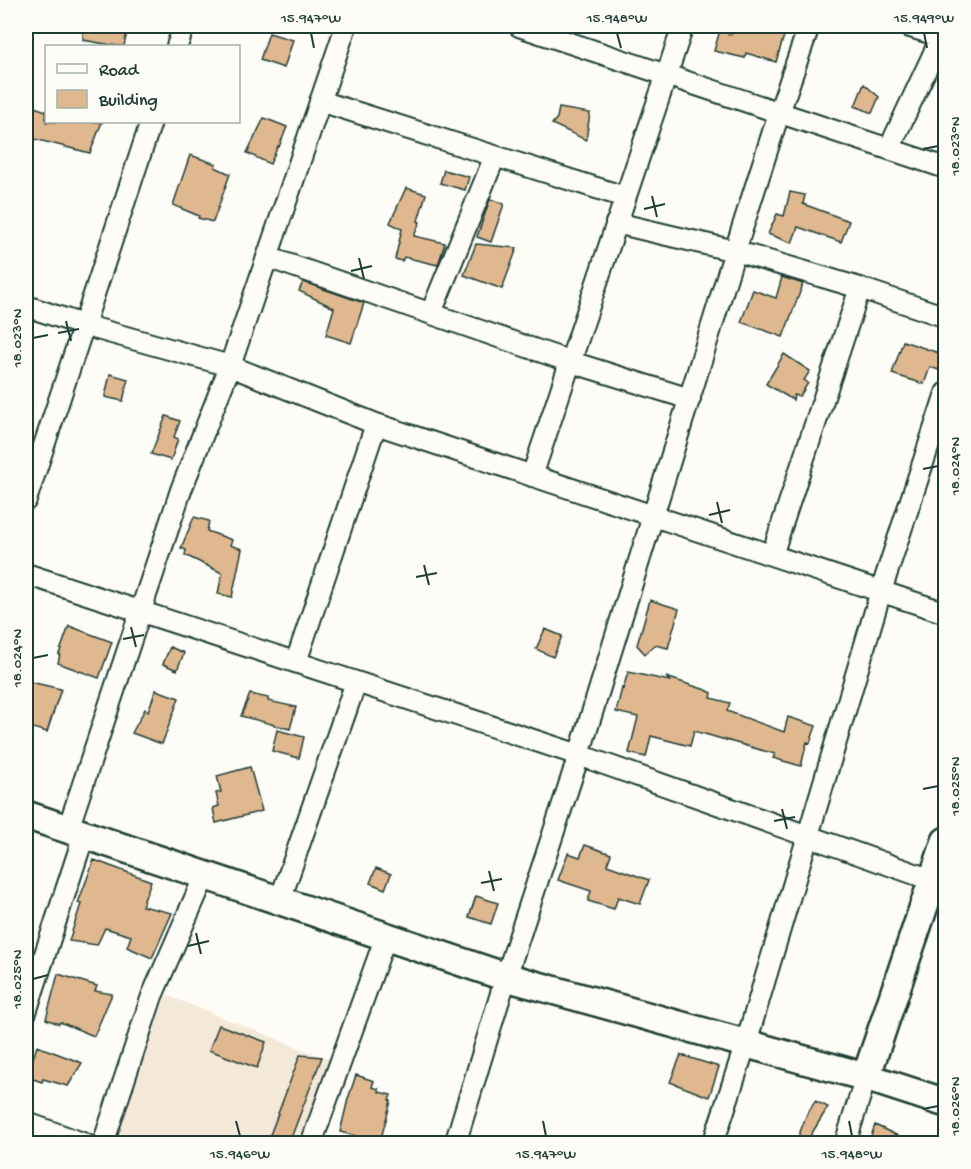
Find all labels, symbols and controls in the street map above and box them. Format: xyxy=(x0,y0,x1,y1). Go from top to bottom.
text: 15.947°W xyxy=(280,10,342,28)
text: 15.948°W xyxy=(586,10,648,28)
text: 15.949°W xyxy=(893,10,954,28)
legend xyxy=(45,45,240,123)
text: Road xyxy=(99,61,140,82)
text: Building xyxy=(98,91,158,112)
text: 18.023°N xyxy=(947,116,965,177)
text: 18.023°N xyxy=(9,308,27,369)
text: 18.024°N xyxy=(947,437,965,496)
text: 18.024°N xyxy=(9,629,27,688)
text: 18.025°N xyxy=(947,756,965,817)
text: 18.025°N xyxy=(9,949,27,1010)
text: 18.026°N xyxy=(947,1076,965,1137)
text: 15.946°W xyxy=(209,1146,270,1164)
text: 15.947°W xyxy=(515,1146,577,1164)
text: 15.948°W xyxy=(821,1146,883,1164)

